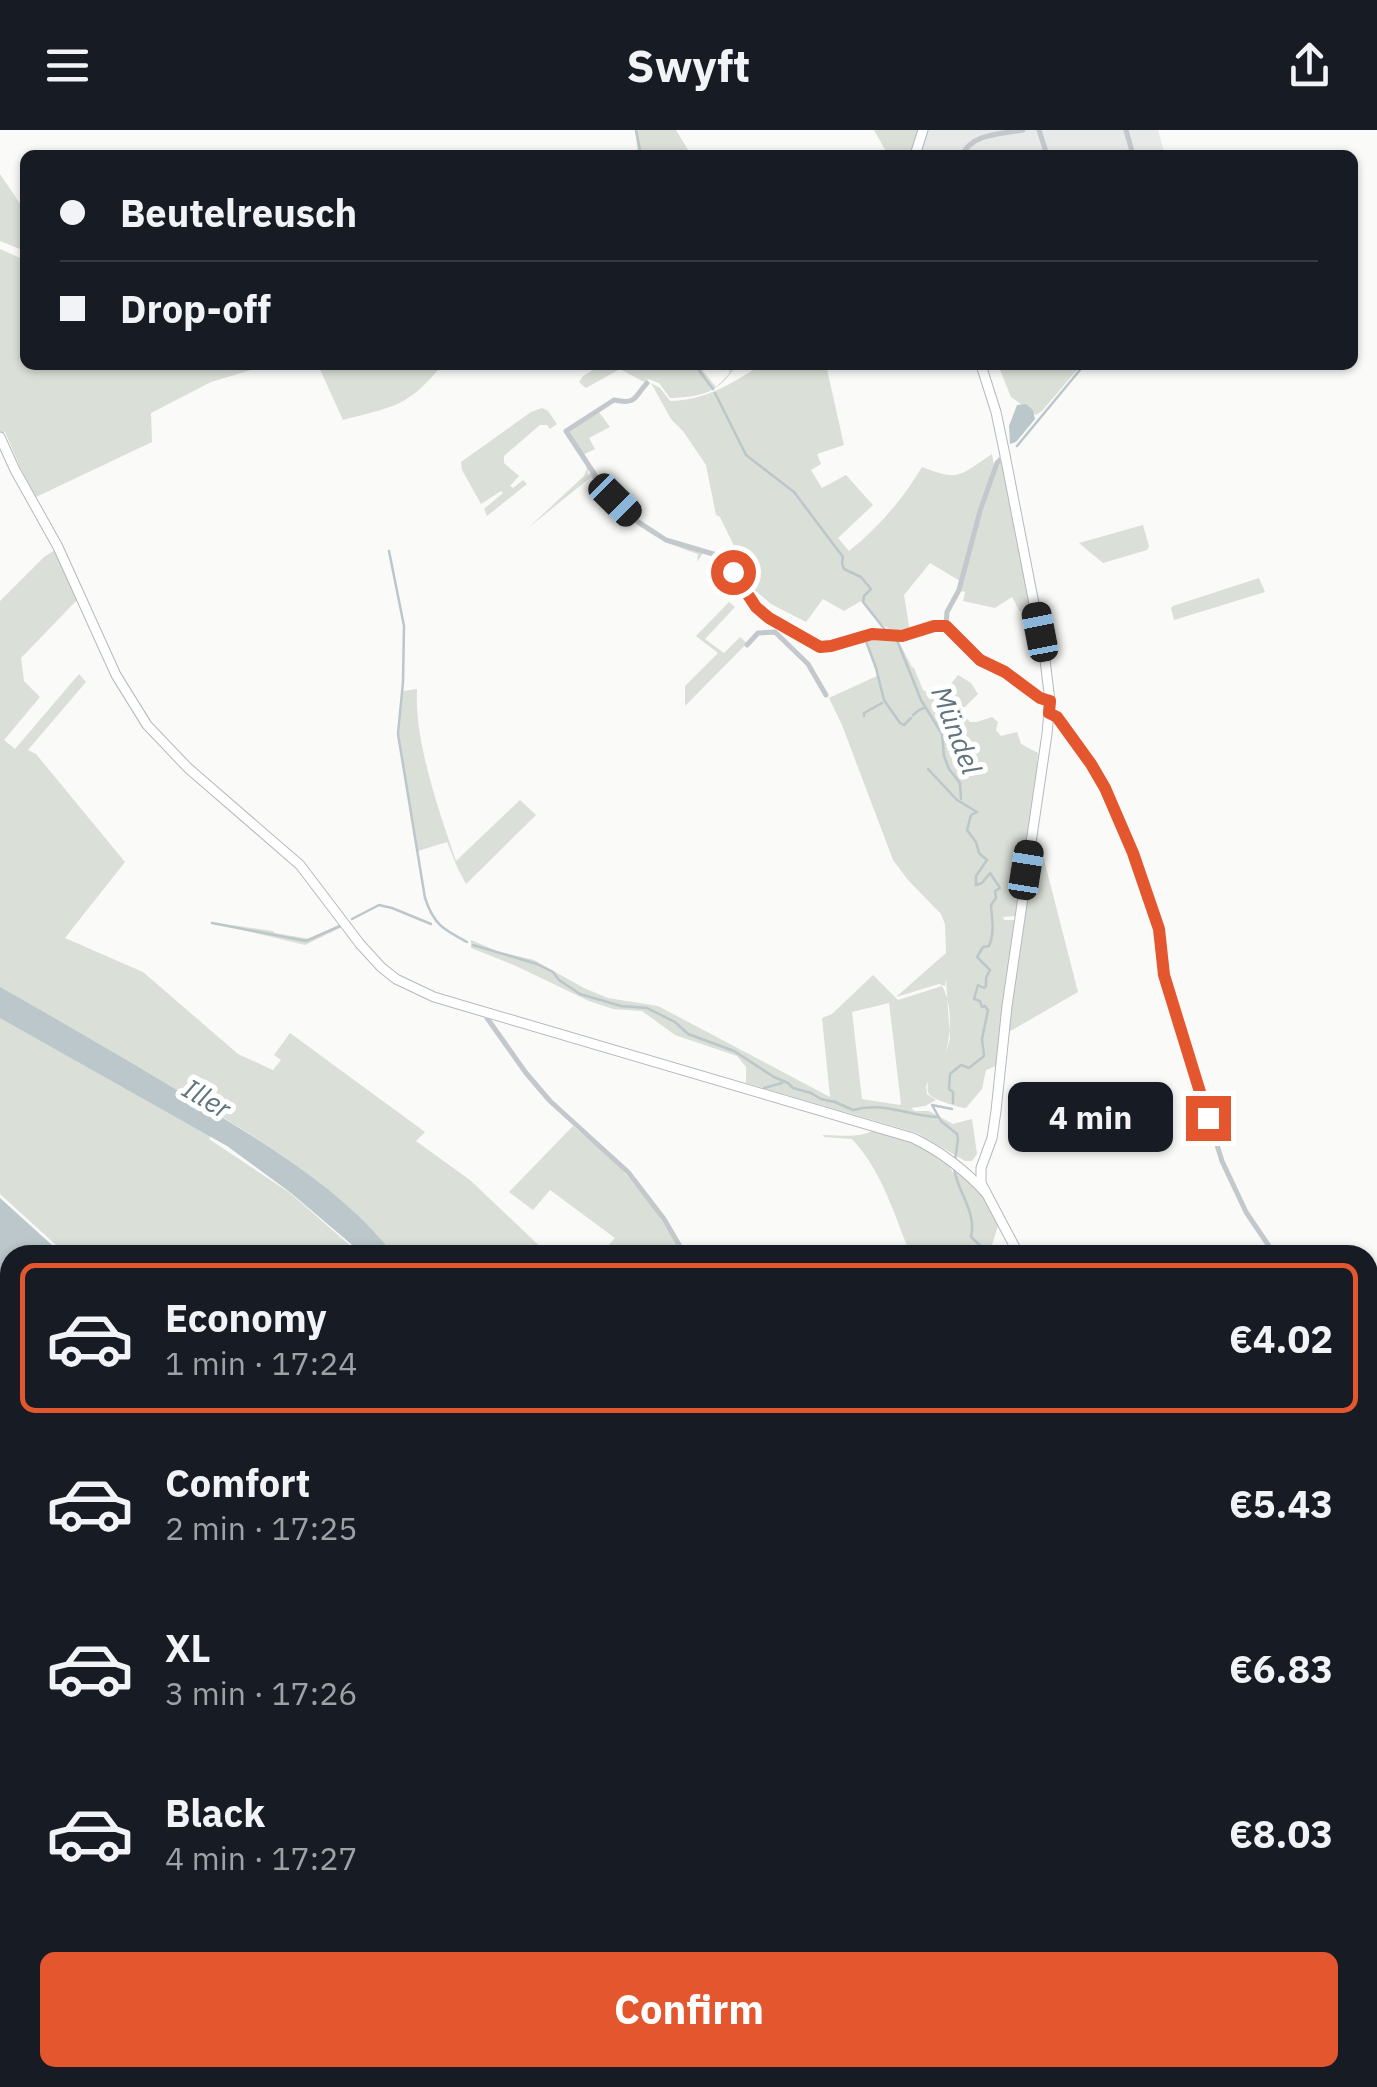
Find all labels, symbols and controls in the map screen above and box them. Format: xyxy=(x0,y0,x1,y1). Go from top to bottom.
text: Swyft xyxy=(627,36,750,94)
icon: menu xyxy=(40,38,95,93)
icon: share xyxy=(1282,38,1337,93)
text: Beutelreusch xyxy=(120,188,357,237)
text: Drop-off xyxy=(120,284,271,333)
car xyxy=(583,468,647,532)
route start xyxy=(711,550,756,595)
car xyxy=(1020,600,1060,664)
water label: Mündel xyxy=(923,681,991,780)
car xyxy=(1006,838,1046,902)
water label: Iller xyxy=(176,1069,239,1127)
callout: 4 min xyxy=(1008,1083,1173,1153)
text: 4 min xyxy=(1049,1096,1132,1138)
route end xyxy=(1186,1096,1231,1141)
icon: car xyxy=(45,1293,135,1383)
text: Economy xyxy=(165,1293,327,1342)
text: €4.02 xyxy=(1229,1314,1333,1363)
text: 1 min · 17:24 xyxy=(165,1342,358,1384)
icon: car xyxy=(45,1458,135,1548)
text: Comfort xyxy=(165,1458,310,1507)
text: €5.43 xyxy=(1229,1479,1333,1528)
text: 2 min · 17:25 xyxy=(165,1507,358,1549)
icon: car xyxy=(45,1623,135,1713)
text: XL xyxy=(165,1623,211,1672)
text: €6.83 xyxy=(1229,1644,1333,1693)
text: 3 min · 17:26 xyxy=(165,1672,358,1714)
icon: car xyxy=(45,1788,135,1878)
text: Black xyxy=(165,1788,265,1837)
text: €8.03 xyxy=(1229,1809,1333,1858)
text: 4 min · 17:27 xyxy=(165,1837,358,1879)
button: Confirm xyxy=(40,1952,1338,2067)

